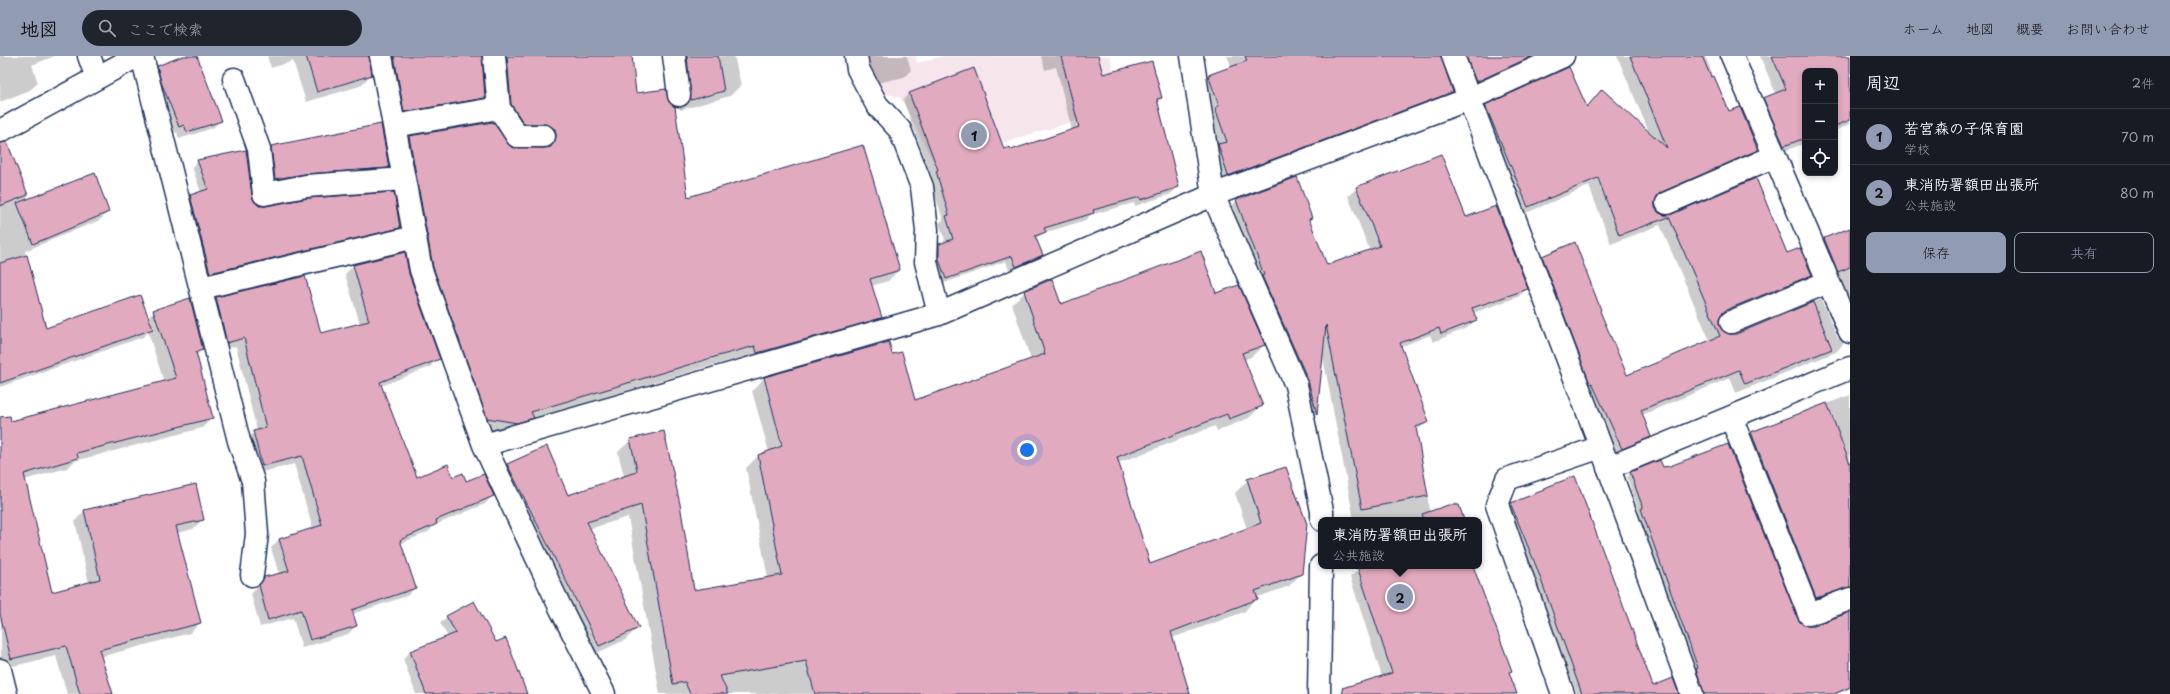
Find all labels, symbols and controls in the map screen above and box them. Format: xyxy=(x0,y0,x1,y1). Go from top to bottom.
search box xyxy=(82,10,362,46)
text: 地図 xyxy=(20,14,58,42)
icon: search xyxy=(96,17,118,39)
text: ここで検索 xyxy=(128,17,203,40)
text: ホーム xyxy=(1903,18,1944,39)
text: 地図 xyxy=(1966,18,1994,39)
text: 概要 xyxy=(2016,18,2044,39)
text: お問い合わせ xyxy=(2066,18,2150,39)
map controls xyxy=(1802,68,1838,176)
button: + xyxy=(1802,68,1838,104)
text: 周辺 xyxy=(1866,69,1900,95)
text: 2件 xyxy=(2132,73,2154,92)
button: − xyxy=(1802,104,1838,140)
text: 若宮森の子保育園 xyxy=(1904,116,2024,139)
pin: 1 xyxy=(961,120,987,150)
text: 1 xyxy=(1876,127,1882,146)
text: 70 m xyxy=(2121,127,2154,146)
text: 学校 xyxy=(1904,139,1930,158)
button: locate xyxy=(1802,140,1838,176)
text: 東消防署額田出張所 xyxy=(1904,172,2039,195)
text: 2 xyxy=(1874,183,1884,202)
text: 80 m xyxy=(2120,183,2154,202)
text: 公共施設 xyxy=(1904,195,1956,214)
button: 保存 xyxy=(1866,232,2006,273)
button: 共有 xyxy=(2014,232,2154,273)
your location xyxy=(1017,440,1037,460)
popup xyxy=(1318,517,1482,569)
text: 東消防署額田出張所 xyxy=(1332,522,1468,545)
text: 公共施設 xyxy=(1332,545,1385,564)
pin: 2 xyxy=(1387,582,1413,612)

